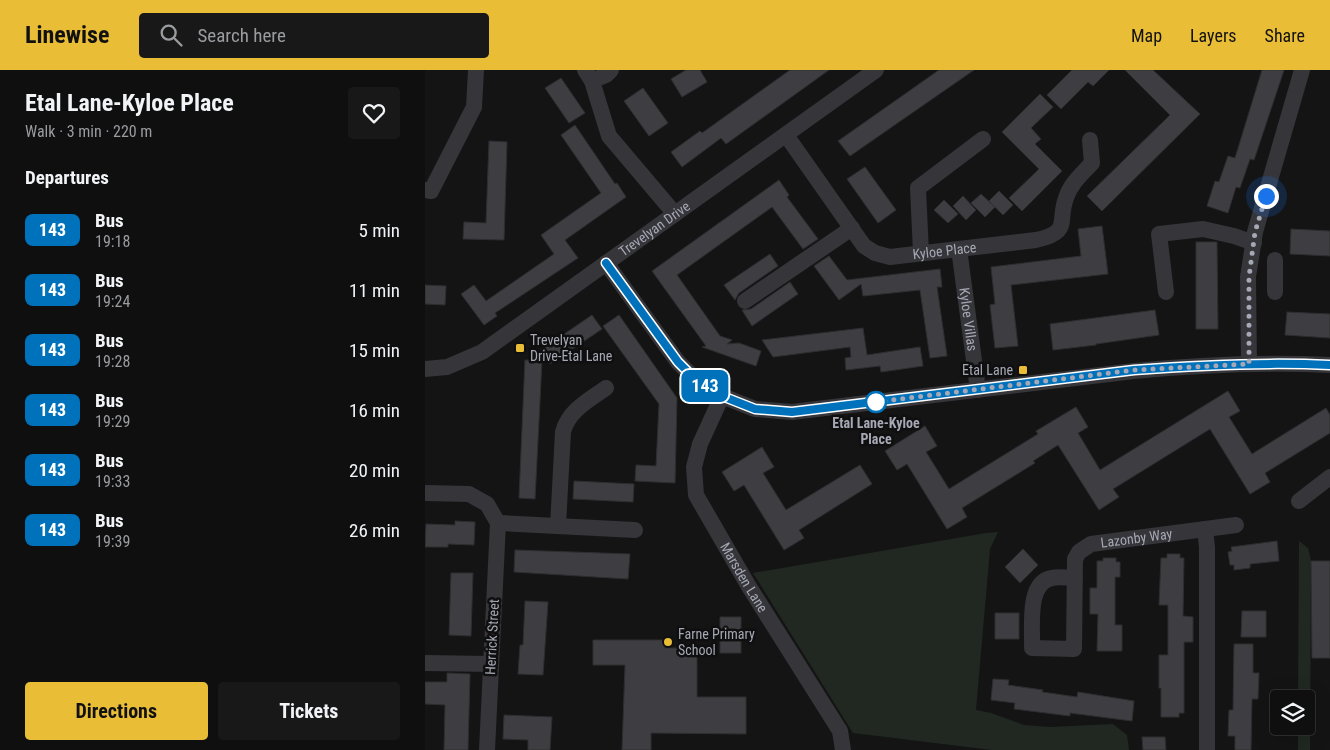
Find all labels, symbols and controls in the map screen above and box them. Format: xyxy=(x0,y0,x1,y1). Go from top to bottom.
search box xyxy=(139,13,489,58)
text: Linewise xyxy=(25,21,109,49)
icon: search xyxy=(157,21,185,49)
text: Search here xyxy=(197,24,286,47)
text: Map xyxy=(1131,25,1162,46)
text: Layers xyxy=(1190,25,1237,46)
text: Share xyxy=(1265,25,1305,46)
button: heart xyxy=(348,87,400,139)
text: Etal Lane-Kyloe Place xyxy=(25,89,234,117)
text: Walk · 3 min · 220 m xyxy=(25,122,152,141)
text: Departures xyxy=(25,166,109,189)
your location xyxy=(1254,184,1279,209)
street label: Trevelyan Drive xyxy=(616,198,693,260)
text: Bus xyxy=(95,209,124,232)
text: 143 xyxy=(39,219,66,240)
text: 5 min xyxy=(358,219,400,242)
text: 19:18 xyxy=(95,232,130,251)
street label: Kyloe Place xyxy=(912,239,978,262)
text: Bus xyxy=(95,269,124,292)
text: 143 xyxy=(39,279,66,300)
text: 11 min xyxy=(349,279,400,302)
street label: Kyloe Villas xyxy=(956,287,981,352)
text: 19:24 xyxy=(95,292,130,311)
text: Bus xyxy=(95,329,124,352)
place label: Trevelyan Drive-Etal Lane xyxy=(530,332,613,364)
text: 143 xyxy=(39,339,66,360)
text: 15 min xyxy=(349,339,400,362)
marker: Trevelyan Drive-Etal Lane xyxy=(514,342,526,354)
text: 19:28 xyxy=(95,352,130,371)
place label: Etal Lane xyxy=(962,362,1013,378)
marker: Etal Lane xyxy=(1017,364,1029,376)
line badge: 143 xyxy=(676,370,734,402)
text: 143 xyxy=(691,375,719,396)
text: Bus xyxy=(95,389,124,412)
marker: Etal Lane-Kyloe Place xyxy=(865,391,887,413)
text: 143 xyxy=(39,399,66,420)
text: 16 min xyxy=(349,399,400,422)
text: 19:29 xyxy=(95,412,130,431)
place label: Etal Lane-Kyloe Place xyxy=(832,415,920,447)
text: Bus xyxy=(95,449,124,472)
text: 143 xyxy=(39,459,66,480)
text: 20 min xyxy=(349,459,400,482)
text: 19:33 xyxy=(95,472,130,491)
text: Bus xyxy=(95,509,124,532)
text: 143 xyxy=(39,519,66,540)
text: 26 min xyxy=(349,519,400,542)
street label: Lazonby Way xyxy=(1100,525,1173,551)
text: 19:39 xyxy=(95,532,130,551)
street label: Marsden Lane xyxy=(717,540,771,615)
street label: Herrick Street xyxy=(482,599,502,675)
place label: Farne Primary School xyxy=(678,626,755,658)
marker: Farne Primary School xyxy=(662,636,674,648)
button: Directions xyxy=(25,682,208,740)
button: Tickets xyxy=(218,682,400,740)
map controls xyxy=(1270,690,1315,735)
button: layers xyxy=(1270,690,1315,735)

